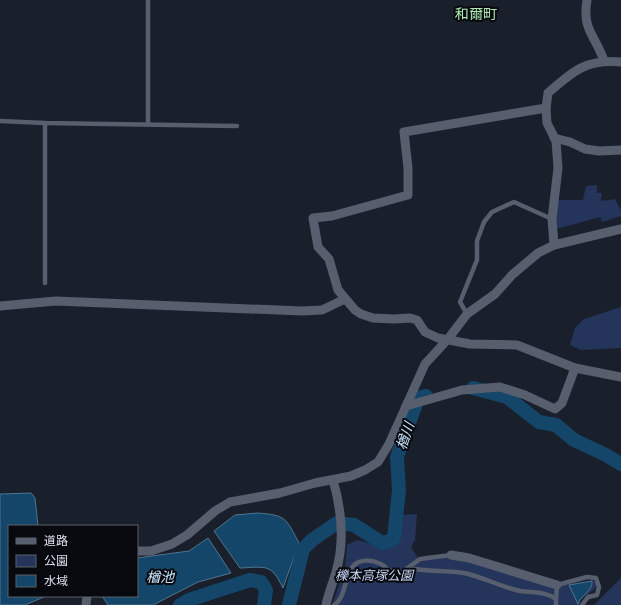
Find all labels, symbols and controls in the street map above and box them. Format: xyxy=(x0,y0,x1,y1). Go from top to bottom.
district label: 和爾町 xyxy=(455,6,497,22)
water label: 楢川 xyxy=(393,418,418,452)
legend xyxy=(8,525,138,597)
text: 道路 xyxy=(44,534,68,548)
text: 公園 xyxy=(44,554,68,568)
park label: 櫟本高塚公園 xyxy=(335,568,415,583)
water label: 楢池 xyxy=(146,569,176,585)
text: 水域 xyxy=(44,574,68,588)

